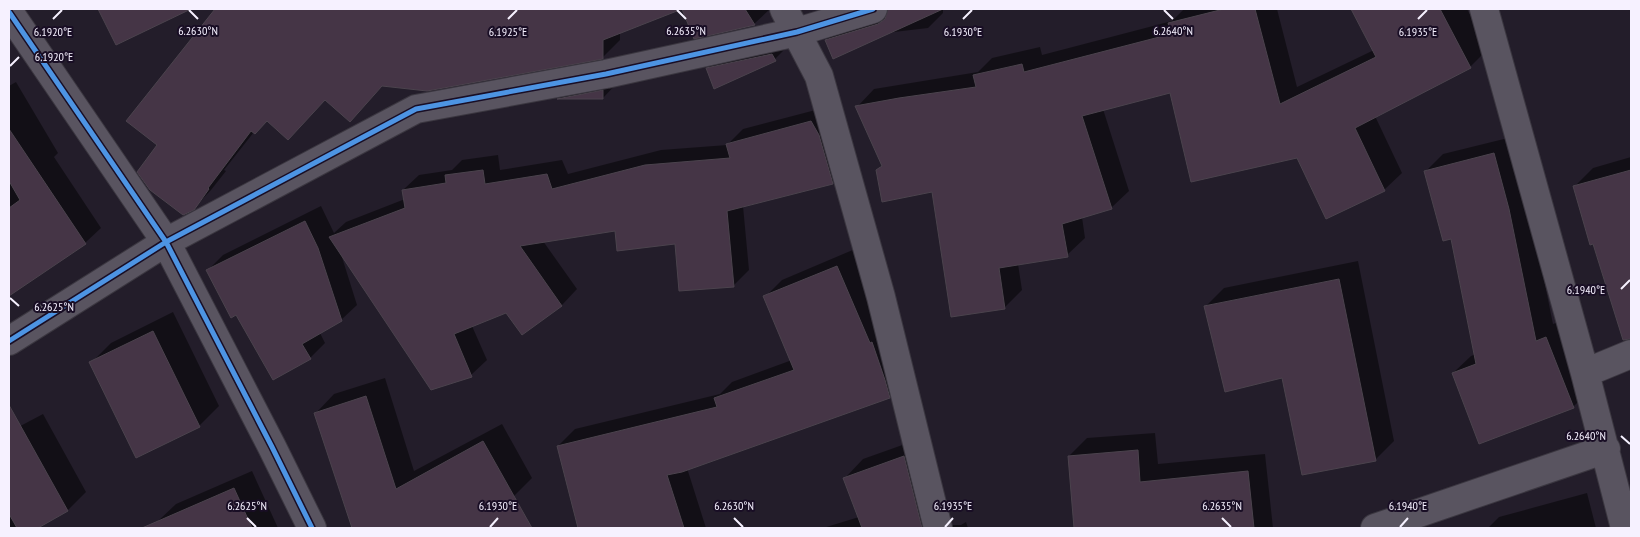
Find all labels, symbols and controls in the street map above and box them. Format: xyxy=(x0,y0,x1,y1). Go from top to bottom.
text: 6.2630°N xyxy=(178,23,218,38)
text: 6.2635°N xyxy=(666,23,706,38)
text: 6.2640°N xyxy=(1153,23,1193,38)
text: 6.1920°E xyxy=(34,24,72,39)
text: 6.1925°E xyxy=(489,24,527,39)
text: 6.1930°E xyxy=(944,24,982,39)
text: 6.1935°E xyxy=(1399,24,1437,39)
text: 6.1920°E xyxy=(35,49,73,64)
text: 6.1940°E xyxy=(1567,282,1605,297)
text: 6.2625°N xyxy=(34,299,74,314)
text: 6.2640°N xyxy=(1566,428,1606,443)
text: 6.2625°N xyxy=(227,498,267,513)
text: 6.1930°E xyxy=(479,498,517,513)
text: 6.2630°N xyxy=(714,498,754,513)
text: 6.1935°E xyxy=(934,498,972,513)
text: 6.2635°N xyxy=(1202,498,1242,513)
text: 6.1940°E xyxy=(1389,498,1427,513)

